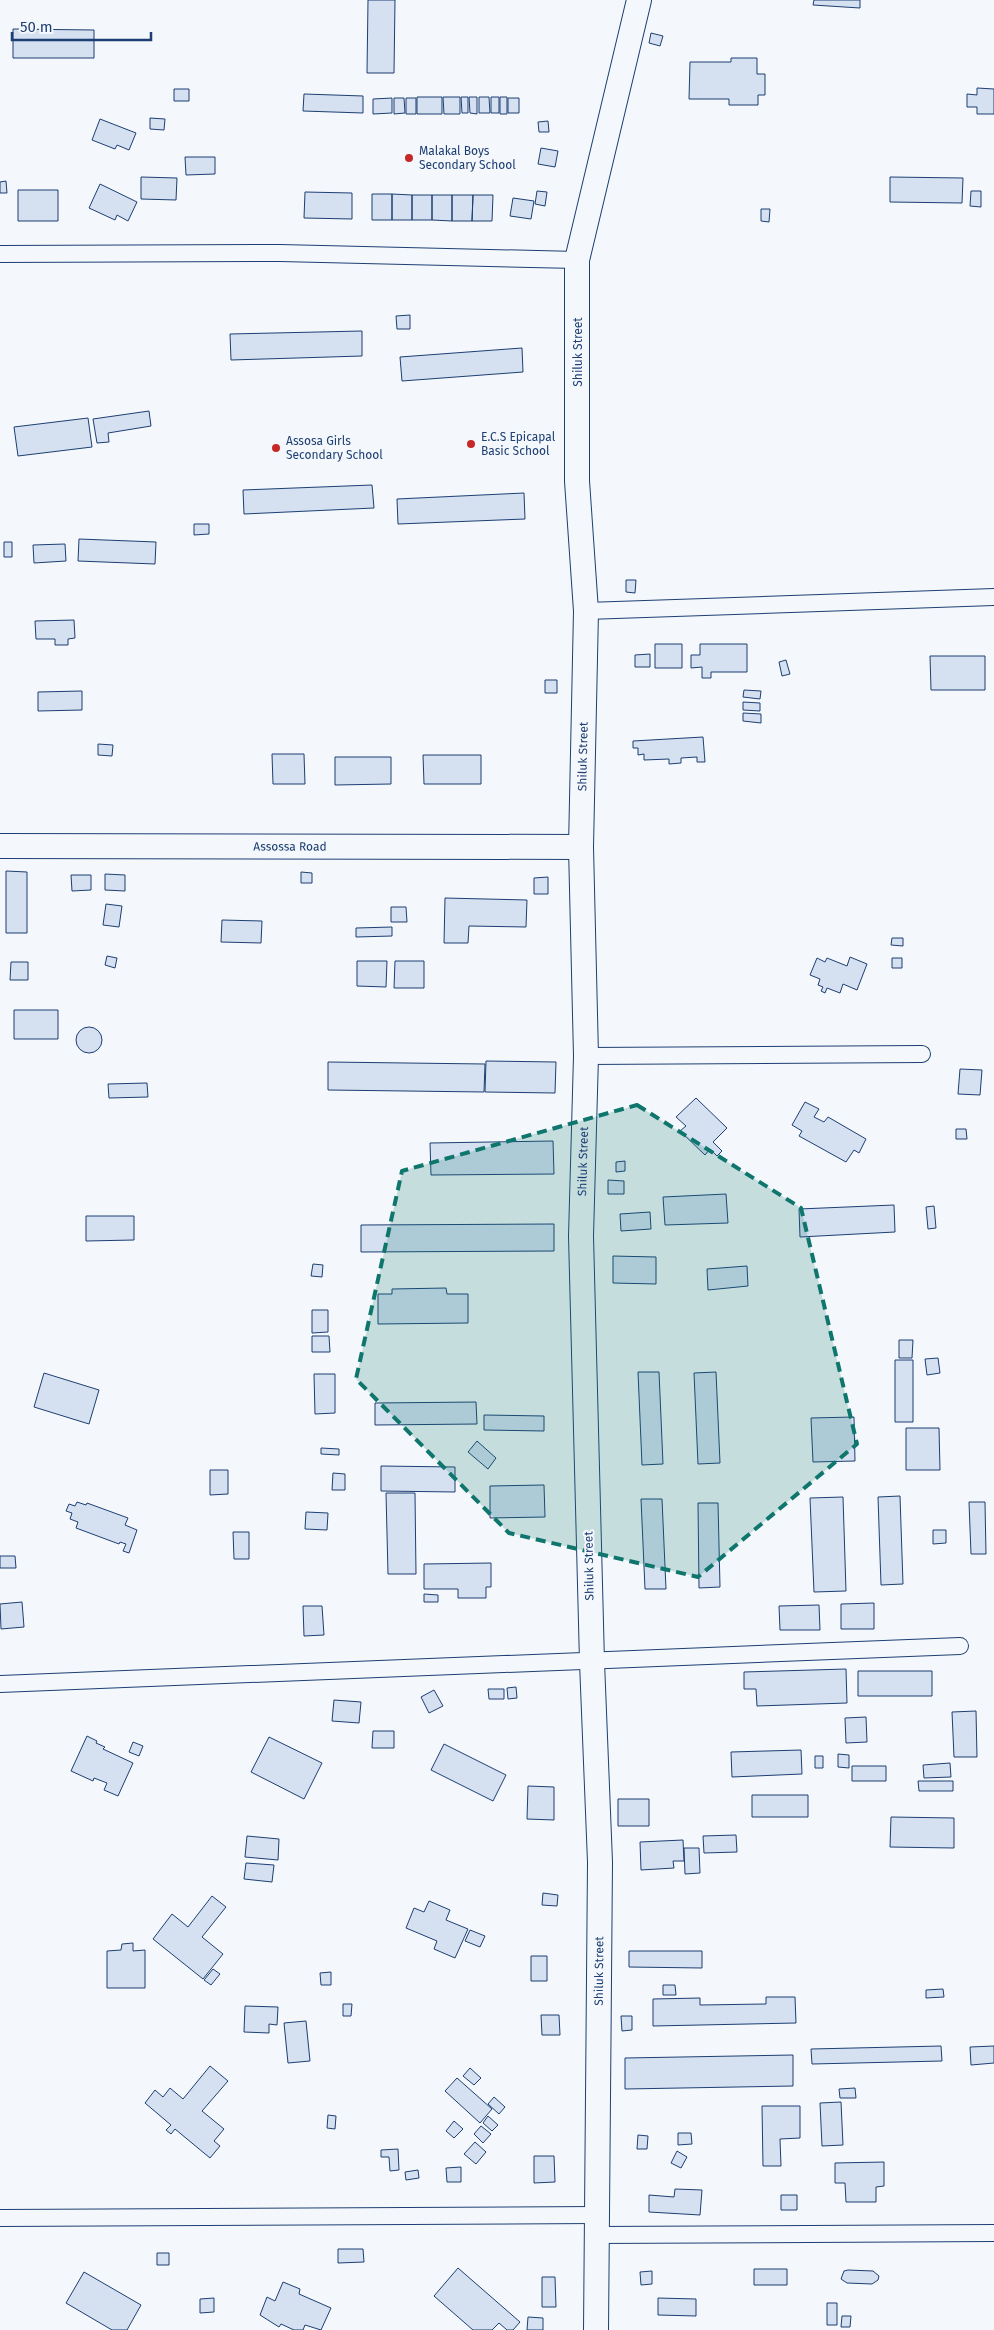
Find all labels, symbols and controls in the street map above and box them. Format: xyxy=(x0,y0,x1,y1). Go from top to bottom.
scale bar xyxy=(12,10,151,42)
text: 50 m xyxy=(20,18,53,36)
place label: Malakal Boys Secondary School xyxy=(419,144,516,172)
marker: Malakal Boys Secondary School xyxy=(403,152,415,164)
street label: Shiluk Street xyxy=(571,317,585,387)
place label: E.C.S Epicapal Basic School xyxy=(481,430,556,458)
place label: Assosa Girls Secondary School xyxy=(286,434,383,462)
marker: E.C.S Epicapal Basic School xyxy=(465,438,477,450)
marker: Assosa Girls Secondary School xyxy=(270,442,282,454)
street label: Shiluk Street xyxy=(575,721,591,791)
street label: Assossa Road xyxy=(253,839,327,854)
street label: Shiluk Street xyxy=(575,1126,591,1196)
street label: Shiluk Street xyxy=(581,1531,597,1601)
street label: Shiluk Street xyxy=(592,1936,606,2006)

